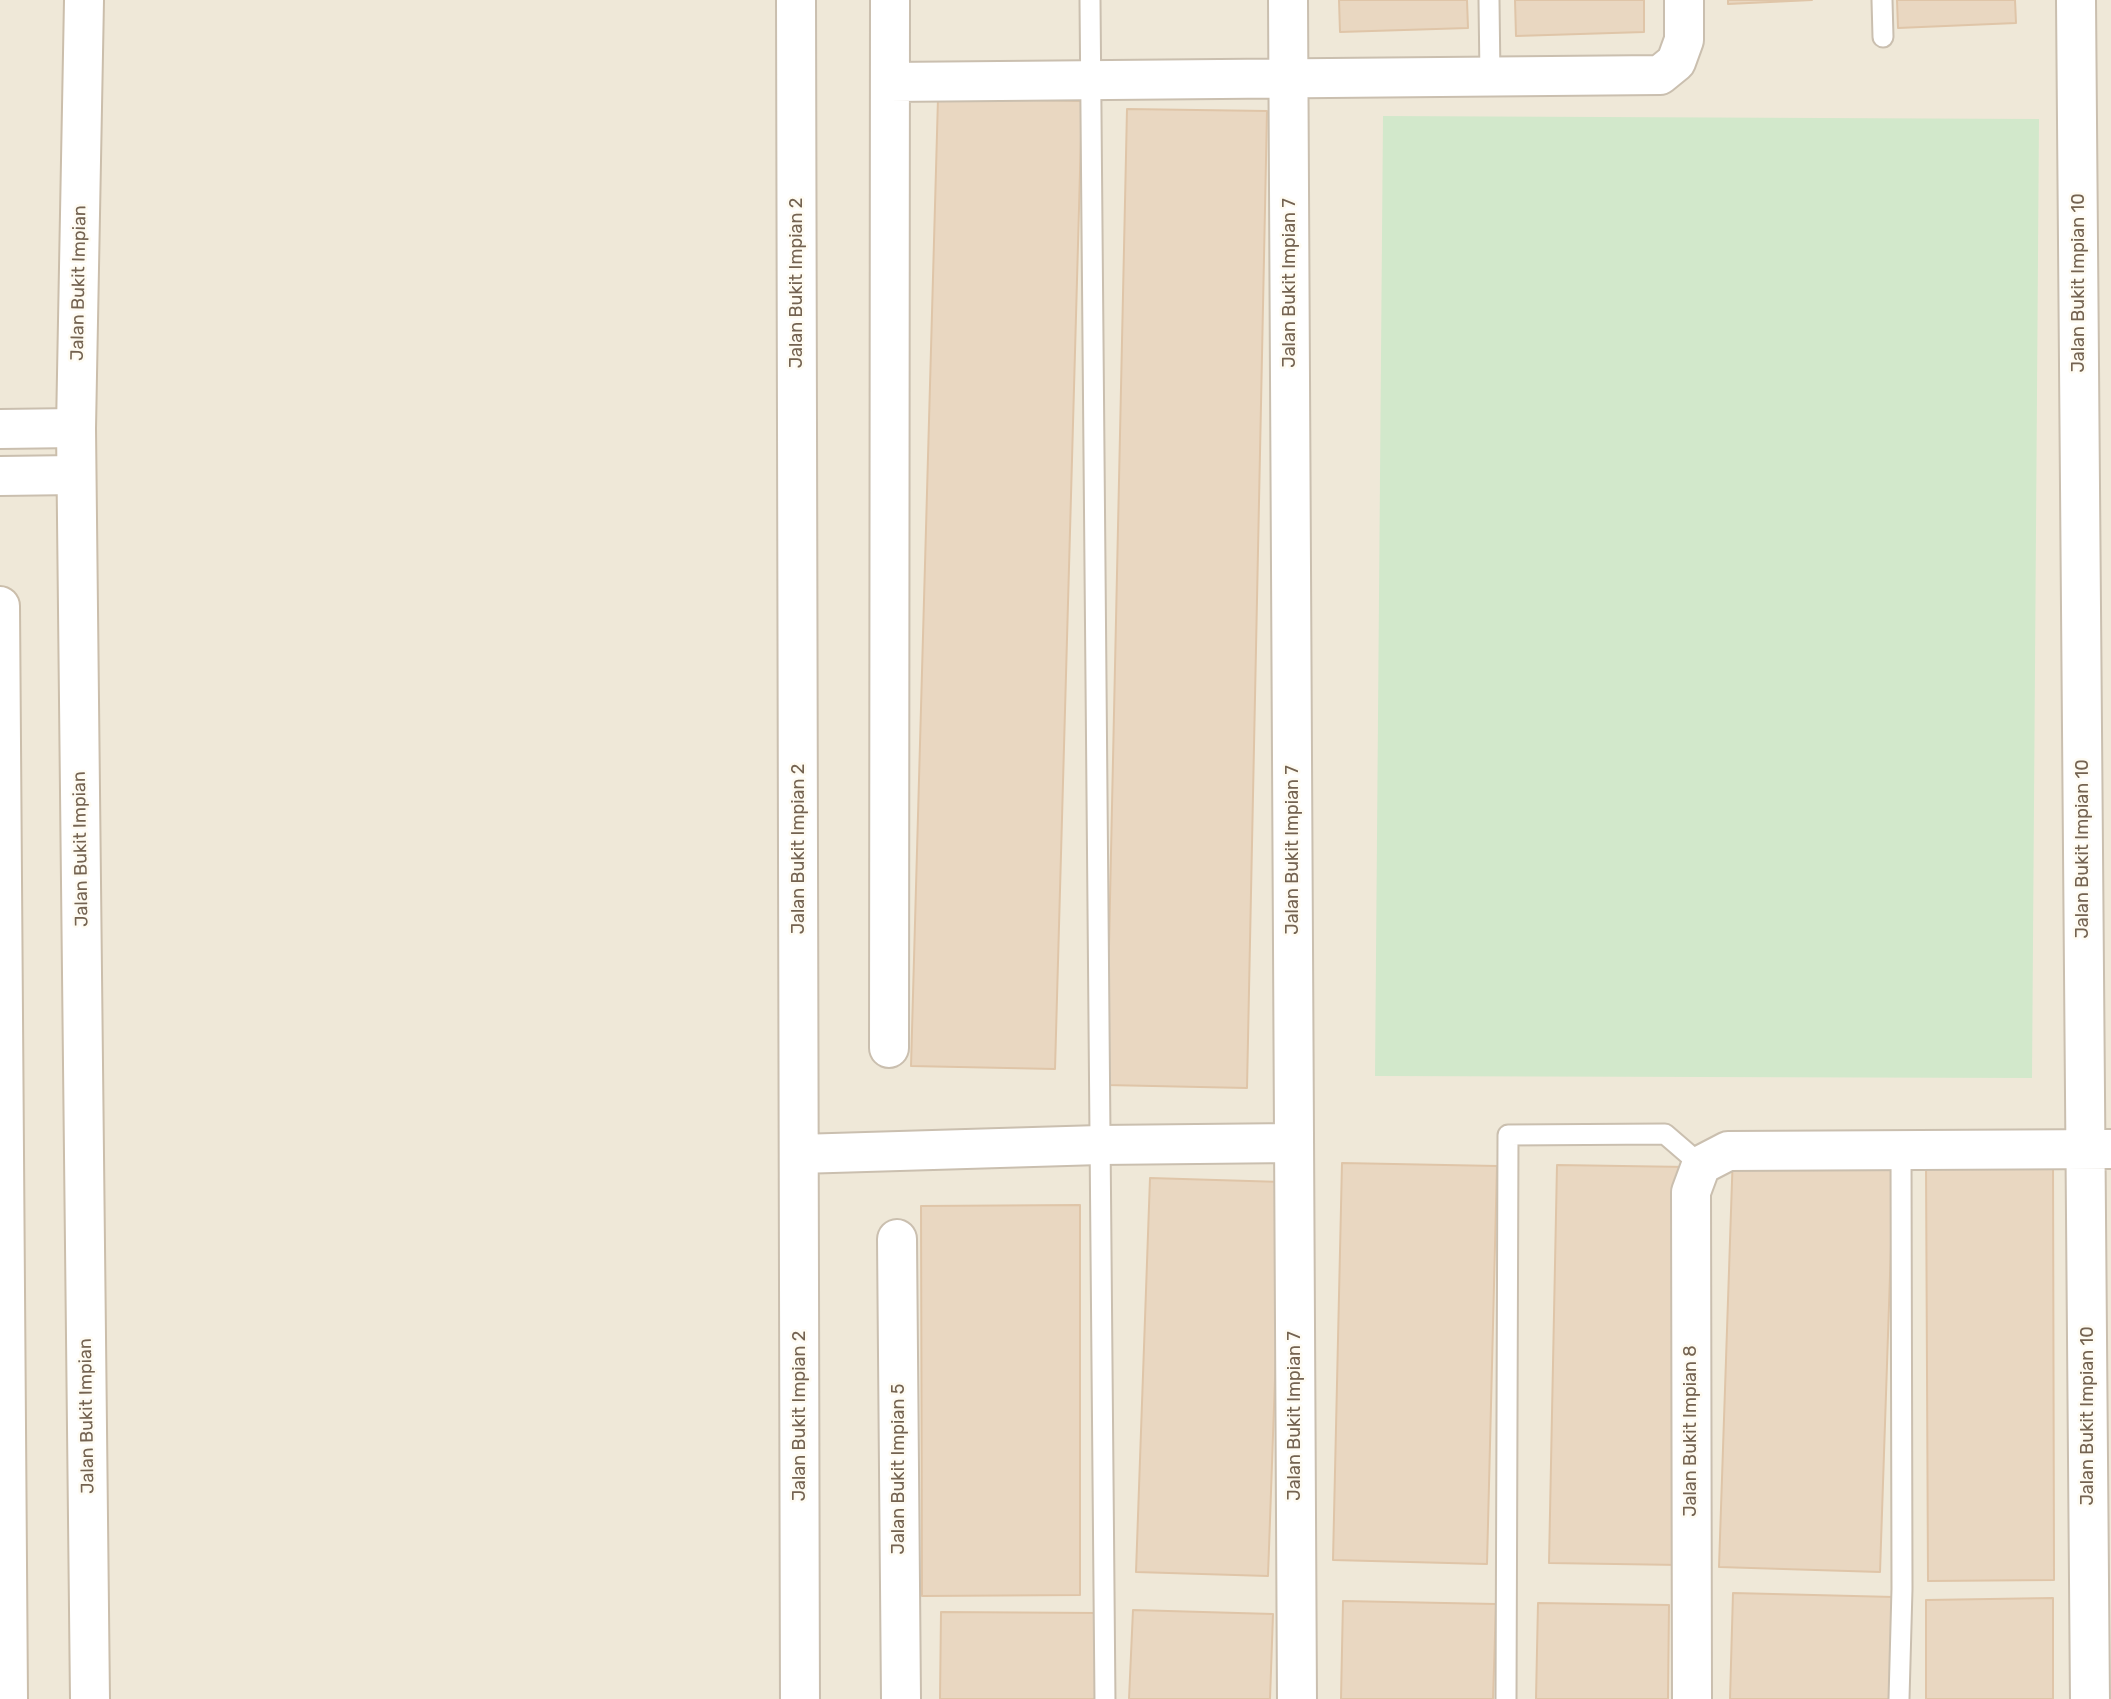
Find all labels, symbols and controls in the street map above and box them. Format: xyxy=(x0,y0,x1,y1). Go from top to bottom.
street label: Jalan Bukit Impian 10 xyxy=(2068,193,2090,373)
street label: Jalan Bukit Impian 2 xyxy=(786,198,808,368)
street label: Jalan Bukit Impian 7 xyxy=(1279,198,1301,368)
street label: Jalan Bukit Impian xyxy=(67,205,91,361)
street label: Jalan Bukit Impian 10 xyxy=(2072,759,2094,939)
street label: Jalan Bukit Impian 2 xyxy=(788,764,810,934)
street label: Jalan Bukit Impian 7 xyxy=(1282,765,1304,935)
street label: Jalan Bukit Impian xyxy=(69,771,93,927)
street label: Jalan Bukit Impian 10 xyxy=(2077,1326,2099,1506)
street label: Jalan Bukit Impian 2 xyxy=(789,1331,811,1501)
street label: Jalan Bukit Impian 7 xyxy=(1284,1331,1306,1501)
street label: Jalan Bukit Impian xyxy=(75,1338,99,1494)
street label: Jalan Bukit Impian 8 xyxy=(1680,1345,1702,1517)
street label: Jalan Bukit Impian 5 xyxy=(888,1384,910,1554)

